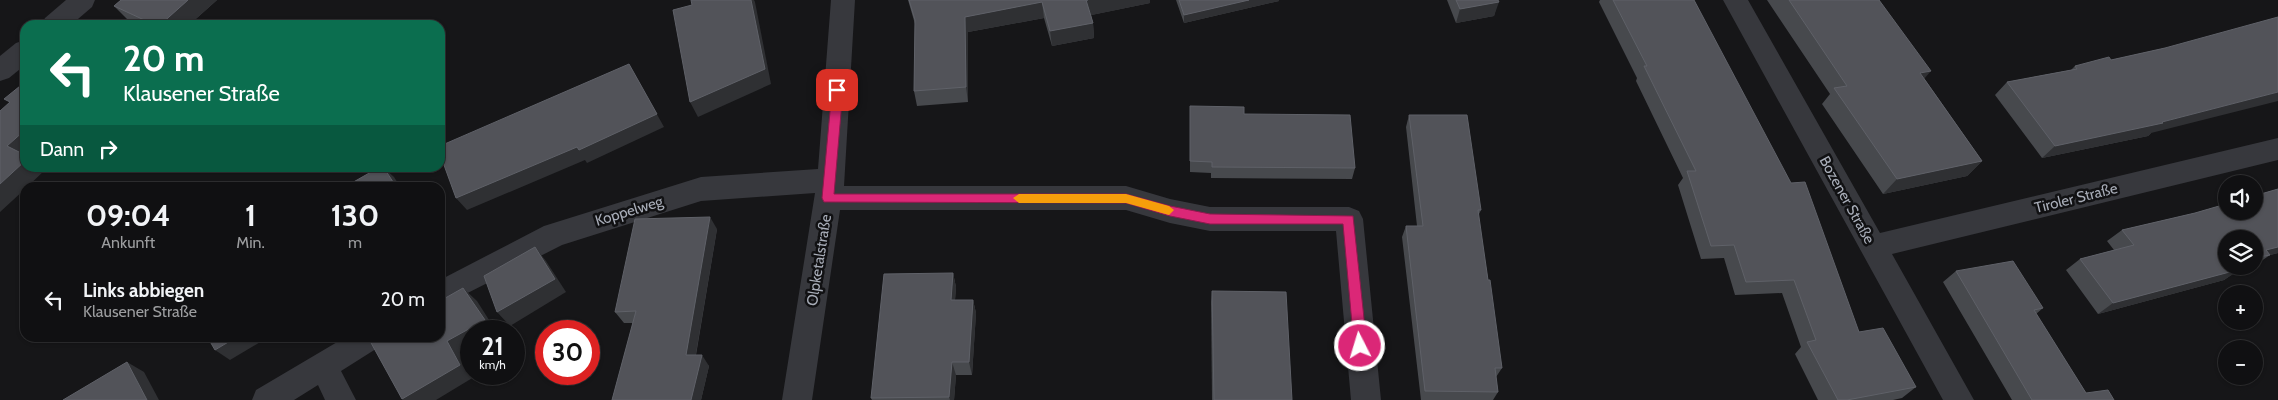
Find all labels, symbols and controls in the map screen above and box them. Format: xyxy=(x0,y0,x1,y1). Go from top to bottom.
text: 20 m xyxy=(123,37,205,80)
icon: left xyxy=(40,40,105,105)
pin xyxy=(816,69,858,111)
icon: arrive xyxy=(823,76,851,104)
text: Klausener Straße xyxy=(123,80,280,107)
icon: right xyxy=(94,135,122,163)
text: Dann xyxy=(40,138,84,161)
street label: Bozener Straße xyxy=(1815,153,1879,247)
map controls xyxy=(2218,175,2263,385)
button: sound xyxy=(2218,175,2263,220)
street label: Tiroler Straße xyxy=(2033,179,2120,217)
street label: Koppelweg xyxy=(593,192,666,230)
text: 09:04 xyxy=(86,197,170,234)
text: 1 xyxy=(245,197,256,234)
text: 130 xyxy=(331,197,379,234)
street label: Olpketalstraße xyxy=(803,213,835,307)
button: layers xyxy=(2218,230,2263,275)
text: Ankunft xyxy=(101,233,155,252)
text: Min. xyxy=(236,233,265,252)
text: m xyxy=(348,233,362,252)
text: Links abbiegen xyxy=(83,279,204,302)
button: + xyxy=(2218,285,2263,330)
icon: left xyxy=(40,286,68,314)
text: 20 m xyxy=(381,288,425,311)
text: Klausener Straße xyxy=(83,302,197,321)
position arrow xyxy=(1333,319,1385,371)
speed limit sign: 30 xyxy=(535,320,600,385)
text: 21 xyxy=(481,331,504,361)
button: − xyxy=(2218,340,2263,385)
text: km/h xyxy=(479,357,506,372)

